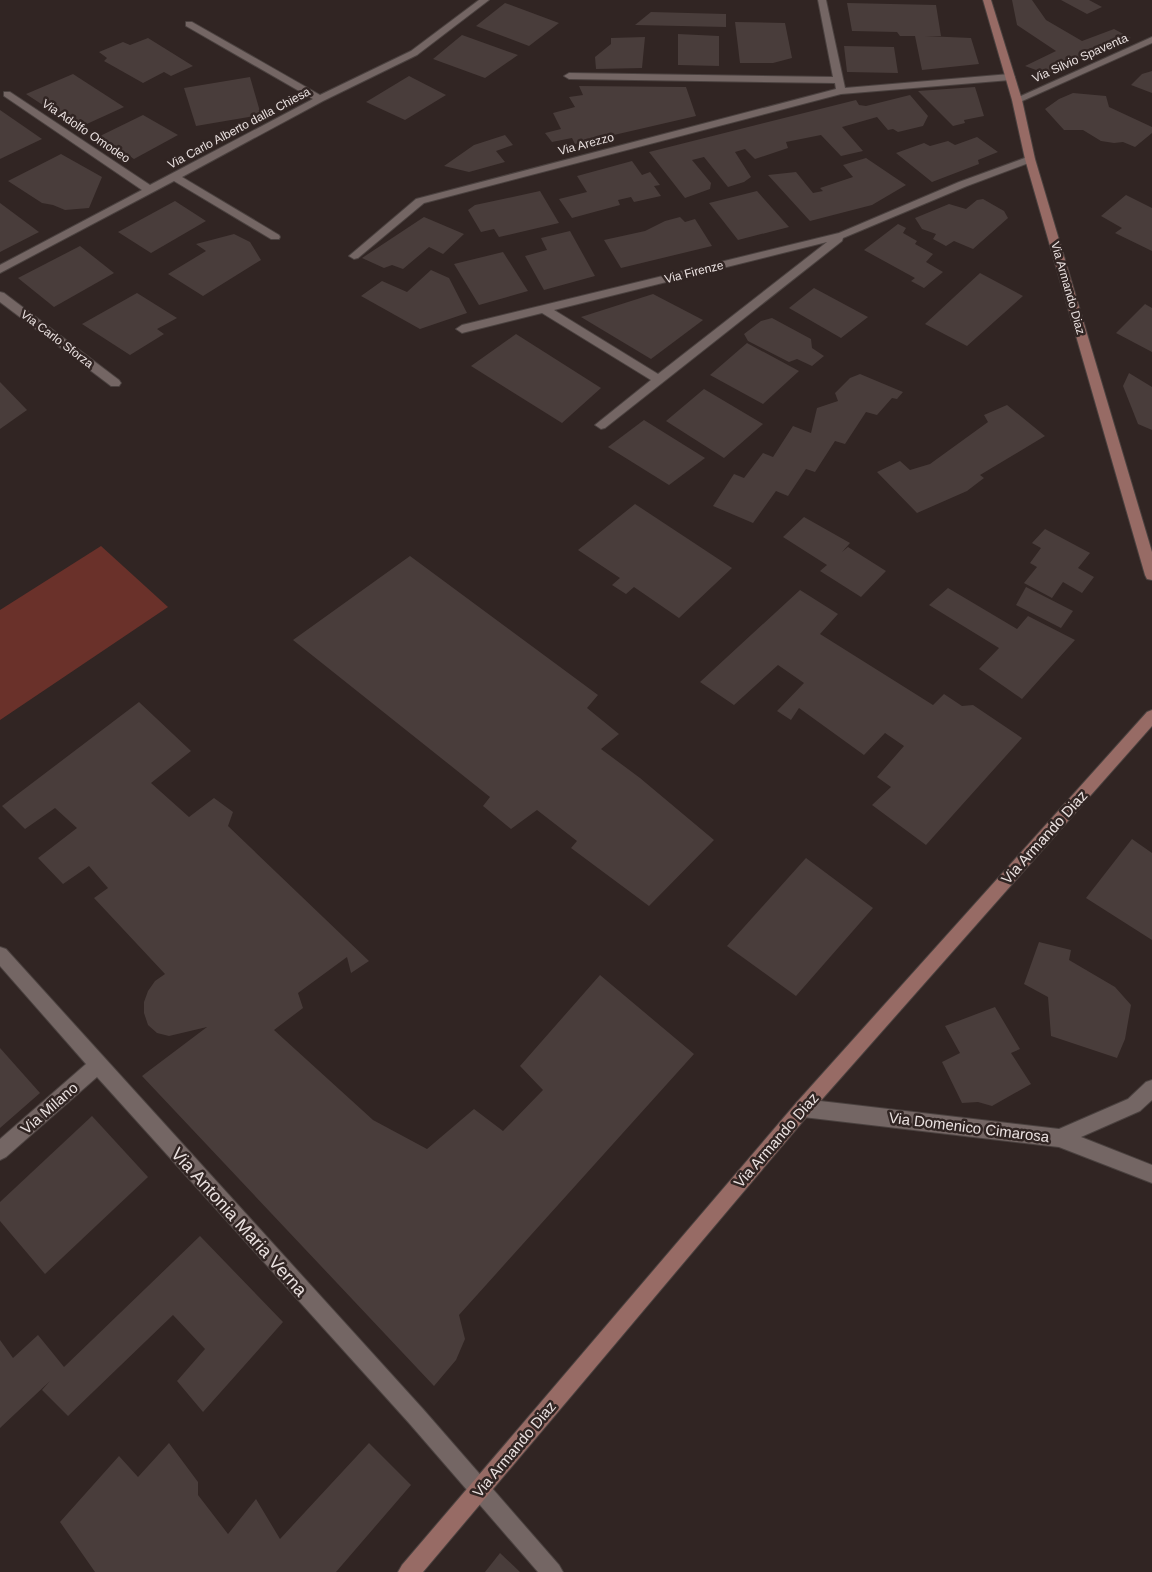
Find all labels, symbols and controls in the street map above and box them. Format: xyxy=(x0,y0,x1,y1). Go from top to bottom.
street label: Via Silvio Spaventa xyxy=(1030,30,1130,85)
street label: Via Carlo Alberto dalla Chiesa xyxy=(165,84,313,172)
street label: Via Adolfo Omodeo xyxy=(39,96,133,166)
street label: Via Arezzo xyxy=(557,130,616,158)
street label: Via Armando Diaz xyxy=(1048,240,1088,336)
street label: Via Firenze xyxy=(663,258,725,286)
street label: Via Carlo Sforza xyxy=(18,307,96,371)
street label: Via Armando Diaz xyxy=(998,787,1090,887)
street label: Via Milano xyxy=(17,1079,81,1137)
street label: Via Armando Diaz xyxy=(730,1089,822,1191)
street label: Via Domenico Cimarosa xyxy=(888,1109,1051,1145)
street label: Via Antonia Maria Verna xyxy=(167,1144,312,1301)
street label: Via Armando Diaz xyxy=(469,1398,559,1500)

